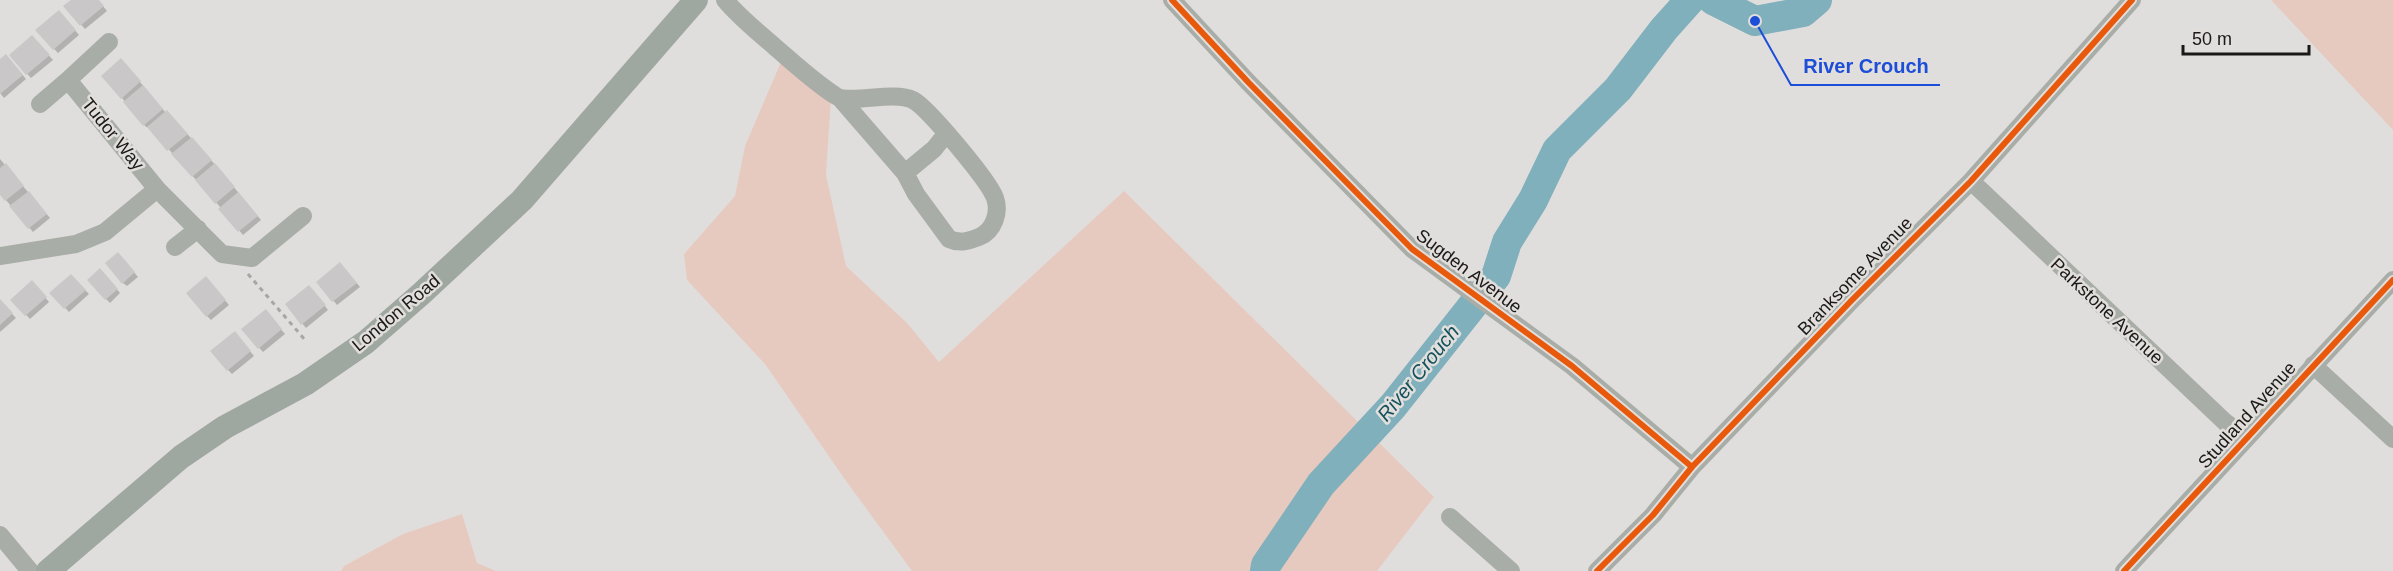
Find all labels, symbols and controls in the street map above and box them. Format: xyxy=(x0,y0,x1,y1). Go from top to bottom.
scale bar xyxy=(2183,18,2309,56)
text: 50 m xyxy=(2192,29,2232,49)
callout: River Crouch xyxy=(1791,47,1940,85)
text: River Crouch xyxy=(1803,55,1929,77)
street label: Tudor Way xyxy=(78,94,148,174)
street label: Branksome Avenue xyxy=(1794,213,1916,339)
street label: Sugden Avenue xyxy=(1412,225,1526,317)
street label: Parkstone Avenue xyxy=(2047,254,2167,368)
street label: London Road xyxy=(348,271,444,355)
water label: River Crouch xyxy=(1373,321,1463,425)
street label: Studland Avenue xyxy=(2194,358,2300,472)

